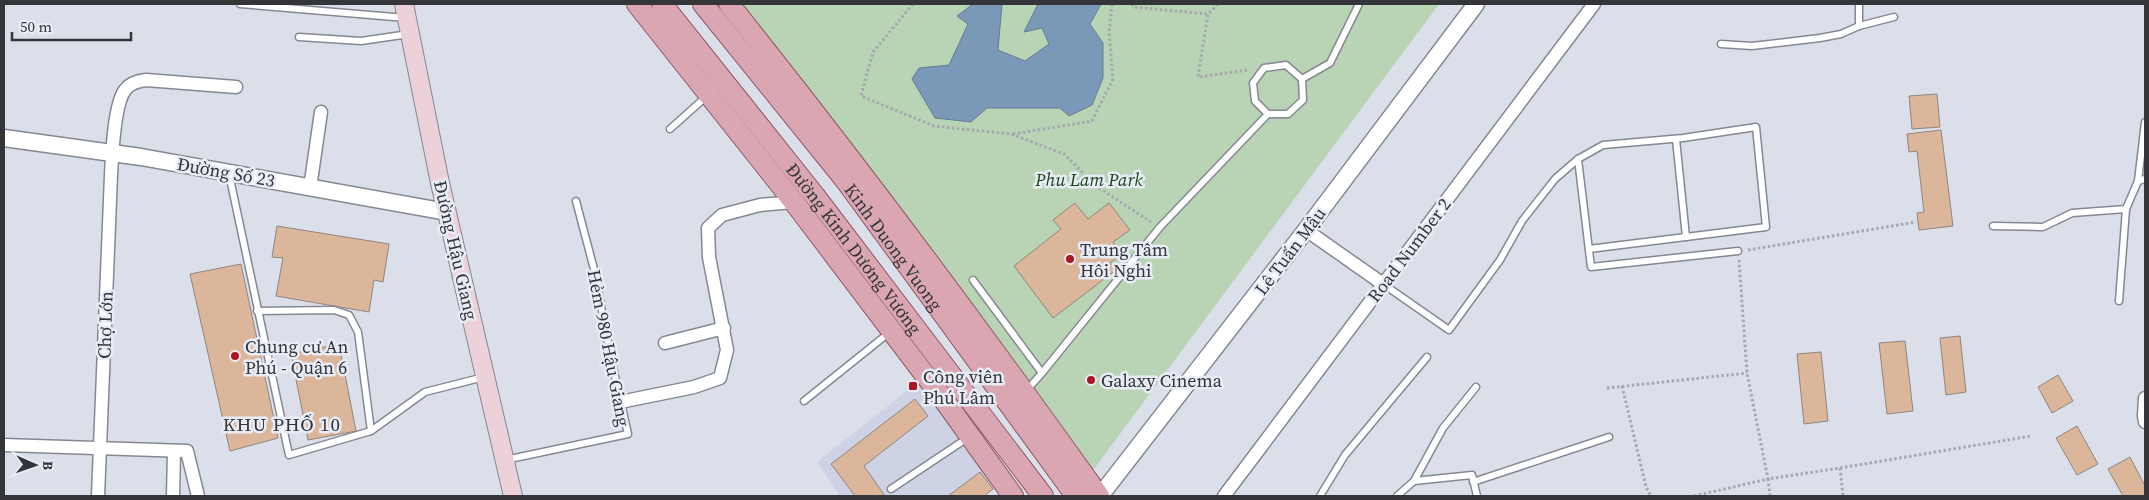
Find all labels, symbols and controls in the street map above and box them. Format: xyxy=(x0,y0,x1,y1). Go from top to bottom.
scale bar xyxy=(12,10,131,42)
text: 50 m xyxy=(20,16,52,37)
street label: Đường Số 23 xyxy=(175,151,277,193)
street label: Đường Kinh Dương Vương xyxy=(781,157,928,339)
park label: Phu Lam Park xyxy=(1034,167,1143,192)
street label: Đường Hậu Giang xyxy=(428,178,484,322)
street label: Kinh Duong Vuong xyxy=(839,178,949,315)
street label: Road Number 2 xyxy=(1361,193,1457,307)
street label: Lê Tuấn Mậu xyxy=(1249,202,1331,300)
place label: Trung Tâm Hôi Nghi xyxy=(1080,237,1168,283)
marker: Trung Tâm Hôi Nghi xyxy=(1064,253,1076,265)
street label: Hẻm 980 Hậu Giang xyxy=(582,267,636,429)
street label: Chợ Lớn xyxy=(91,291,119,359)
place label: Chung cư An Phú - Quận 6 xyxy=(245,334,348,380)
marker: Chung cư An Phú - Quận 6 xyxy=(229,350,241,362)
place label: Công viên Phú Lâm xyxy=(923,364,1003,410)
place label: Galaxy Cinema xyxy=(1101,368,1223,393)
marker: Galaxy Cinema xyxy=(1085,374,1097,386)
marker: Công viên Phú Lâm xyxy=(907,380,919,392)
district label: KHU PHỐ 10 xyxy=(223,411,341,437)
north arrow xyxy=(10,440,60,490)
text: B xyxy=(38,461,58,470)

